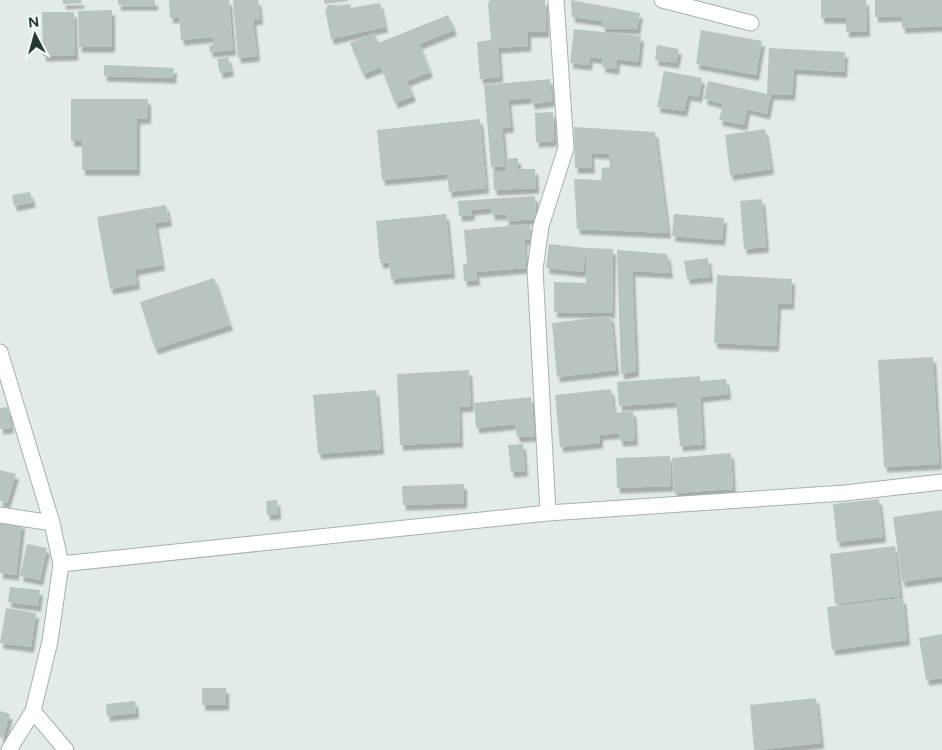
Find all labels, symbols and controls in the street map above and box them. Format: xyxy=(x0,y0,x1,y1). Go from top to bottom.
north arrow xyxy=(10,10,60,60)
text: N xyxy=(27,14,40,32)

